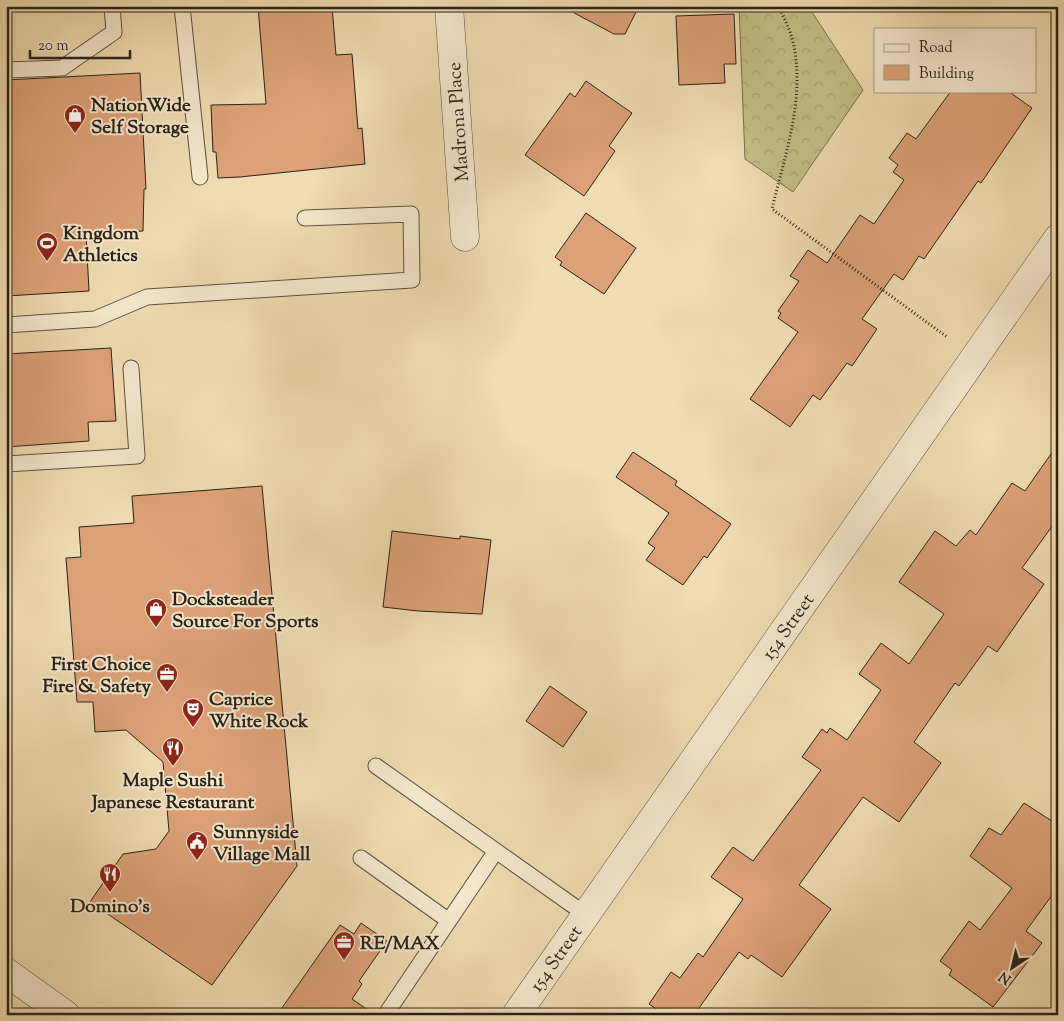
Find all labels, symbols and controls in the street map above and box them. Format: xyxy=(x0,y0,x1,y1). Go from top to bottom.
scale bar xyxy=(30,28,130,60)
legend xyxy=(874,28,1036,92)
text: 20 m xyxy=(38,36,69,57)
text: Road xyxy=(919,38,953,59)
street label: Madrona Place xyxy=(442,61,477,183)
text: Building xyxy=(919,64,974,85)
place label: NationWide Self Storage xyxy=(91,93,191,142)
shop icon: NationWide Self Storage xyxy=(63,103,87,134)
place label: Kingdom Athletics xyxy=(63,221,139,270)
sports icon: Kingdom Athletics xyxy=(35,231,59,262)
place label: Docksteader Source For Sports xyxy=(172,587,319,636)
street label: 154 Street xyxy=(756,588,822,666)
shop icon: Docksteader Source For Sports xyxy=(144,597,168,628)
place label: First Choice Fire & Safety xyxy=(42,652,152,701)
office icon: First Choice Fire & Safety xyxy=(155,662,179,693)
place label: Caprice White Rock xyxy=(209,687,309,736)
theatre icon: Caprice White Rock xyxy=(181,697,205,728)
restaurant icon: Maple Sushi Japanese Restaurant xyxy=(161,736,185,767)
place label: Maple Sushi Japanese Restaurant xyxy=(90,768,255,817)
place label: Sunnyside Village Mall xyxy=(213,820,311,869)
public building icon: Sunnyside Village Mall xyxy=(185,830,209,861)
restaurant icon: Domino's xyxy=(98,862,122,893)
place label: Domino's xyxy=(70,894,150,921)
street label: 154 Street xyxy=(524,920,590,998)
office icon: RE/MAX xyxy=(332,930,356,961)
place label: RE/MAX xyxy=(360,931,440,958)
north arrow xyxy=(986,944,1036,994)
text: N xyxy=(995,966,1016,988)

